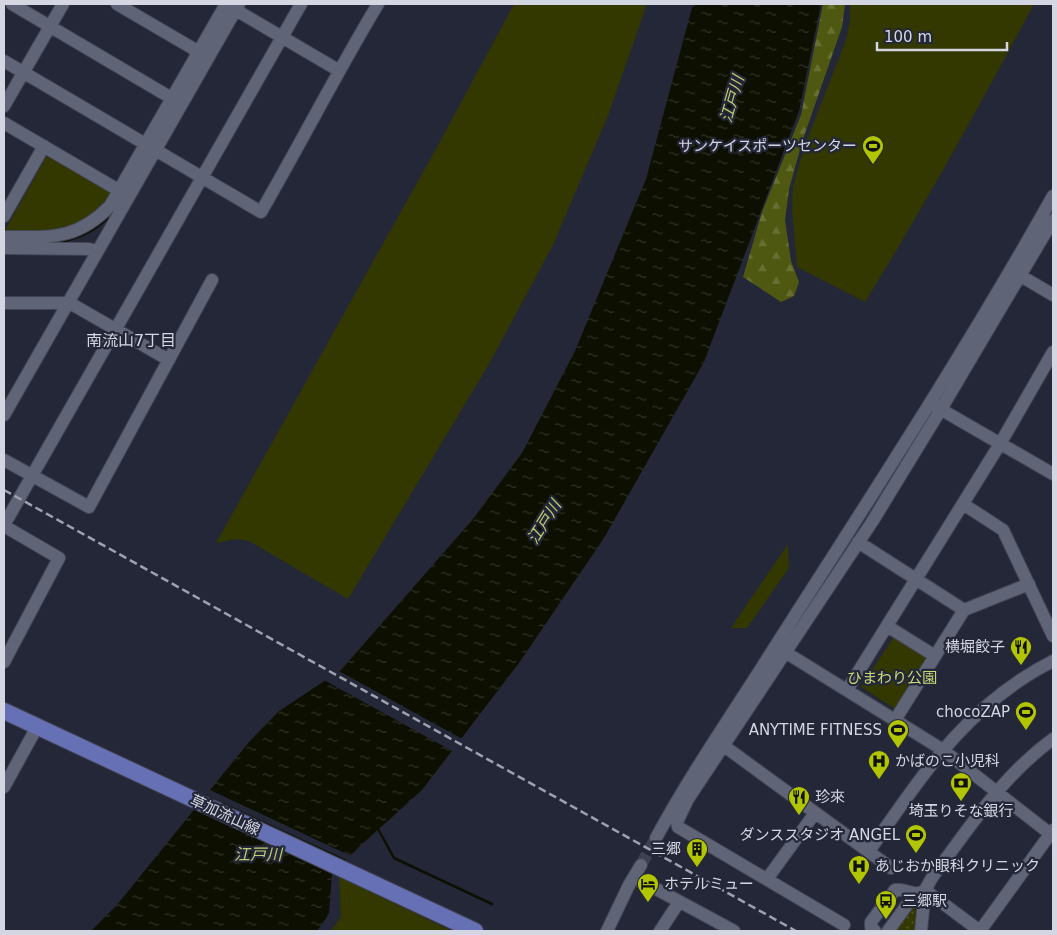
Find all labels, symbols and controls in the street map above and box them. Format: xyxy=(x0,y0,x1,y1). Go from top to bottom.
scale bar xyxy=(877,20,1007,52)
text: 100 m xyxy=(884,28,932,46)
water label: 江戸川 xyxy=(716,71,748,125)
sports icon: サンケイスポーツセンター xyxy=(861,134,885,165)
place label: サンケイスポーツセンター xyxy=(678,137,857,155)
district label: 南流山7丁目 xyxy=(86,331,176,350)
water label: 江戸川 xyxy=(523,495,566,547)
restaurant icon: 横堀餃子 xyxy=(1009,635,1033,666)
place label: 横堀餃子 xyxy=(945,638,1005,656)
park label: ひまわり公園 xyxy=(847,669,937,687)
sports icon: chocoZAP xyxy=(1014,700,1038,731)
place label: chocoZAP xyxy=(936,703,1010,721)
sports icon: ANYTIME FITNESS xyxy=(886,718,910,749)
place label: ANYTIME FITNESS xyxy=(749,721,882,739)
hospital icon: かばのこ小児科 xyxy=(867,749,891,780)
place label: かばのこ小児科 xyxy=(895,752,1000,770)
bank icon: 埼玉りそな銀行 xyxy=(949,771,973,802)
restaurant icon: 珍來 xyxy=(787,785,811,816)
place label: 珍來 xyxy=(815,788,845,806)
street label: 草加流山線 xyxy=(187,791,263,839)
place label: 埼玉りそな銀行 xyxy=(908,802,1014,820)
sports icon: ダンススタジオ ANGEL xyxy=(904,823,928,854)
place label: ダンススタジオ ANGEL xyxy=(740,826,901,844)
building icon: 三郷 xyxy=(685,837,709,868)
place label: 三郷 xyxy=(651,840,681,858)
water label: 江戸川 xyxy=(234,845,284,864)
hospital icon: あじおか眼科クリニック xyxy=(847,854,871,885)
place label: あじおか眼科クリニック xyxy=(875,857,1040,875)
hotel icon: ホテルミュー xyxy=(636,872,660,903)
place label: ホテルミュー xyxy=(664,875,754,893)
bus stop icon: 三郷駅 xyxy=(874,889,898,920)
place label: 三郷駅 xyxy=(902,892,947,910)

